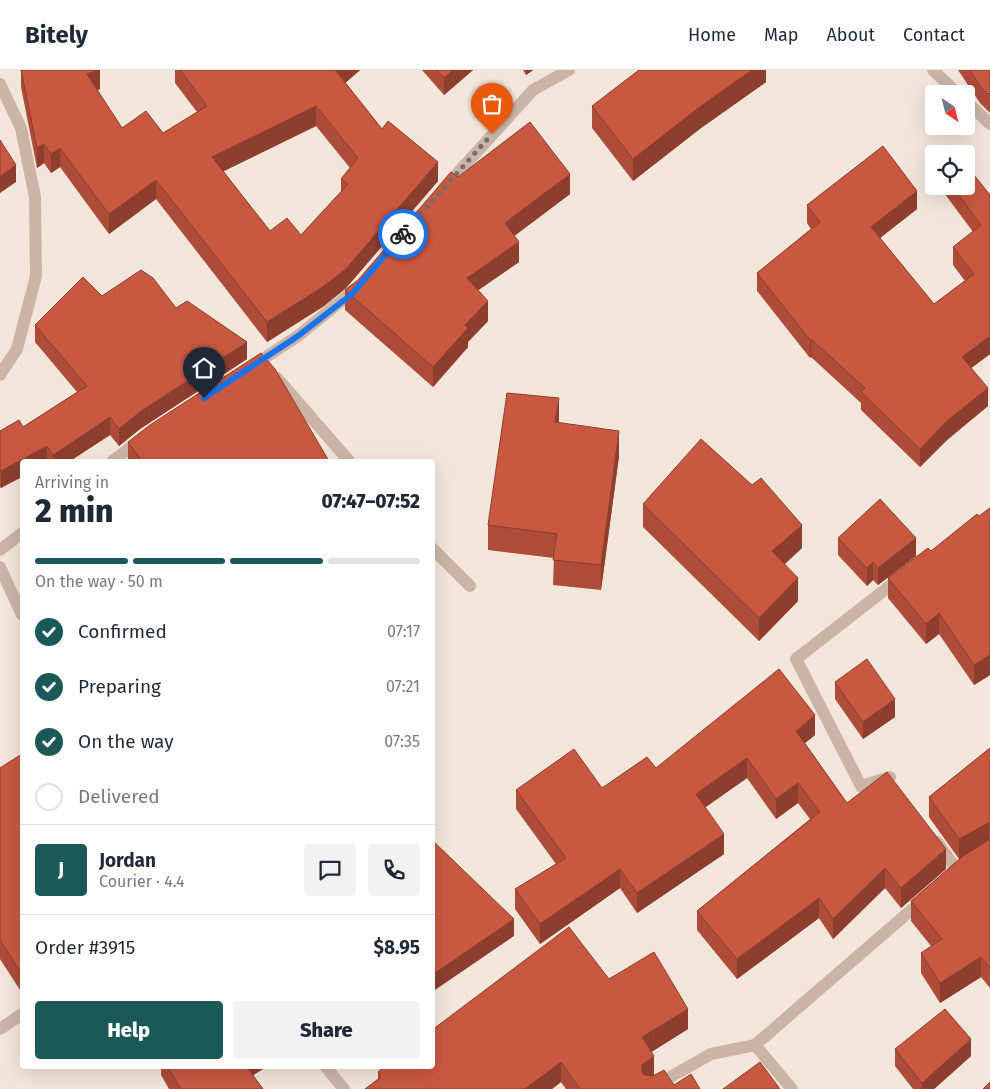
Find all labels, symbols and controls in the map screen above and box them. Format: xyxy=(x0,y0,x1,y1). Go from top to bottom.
text: Bitely xyxy=(25,21,88,49)
text: Home xyxy=(688,24,736,46)
text: Map xyxy=(764,24,798,46)
text: About xyxy=(826,24,875,46)
text: Contact xyxy=(903,24,965,46)
pin xyxy=(471,83,513,134)
north arrow xyxy=(925,85,975,135)
map controls xyxy=(925,85,975,195)
icon: bag xyxy=(478,90,506,118)
button: locate xyxy=(925,145,975,195)
courier xyxy=(378,209,428,259)
icon: bike xyxy=(389,220,417,248)
pin xyxy=(183,347,225,398)
icon: home xyxy=(190,354,218,382)
text: Arriving in xyxy=(35,473,109,492)
text: 07:47–07:52 xyxy=(322,490,420,513)
text: 2 min xyxy=(35,492,113,530)
text: On the way · 50 m xyxy=(35,572,163,591)
icon: check xyxy=(35,618,63,646)
text: Confirmed xyxy=(78,620,167,643)
text: 07:17 xyxy=(387,622,420,641)
icon: check xyxy=(35,673,63,701)
text: Preparing xyxy=(78,675,161,698)
text: 07:21 xyxy=(386,677,420,696)
icon: check xyxy=(35,728,63,756)
text: On the way xyxy=(78,730,174,753)
text: 07:35 xyxy=(384,732,420,751)
text: Delivered xyxy=(78,785,160,808)
button: chat xyxy=(304,844,356,896)
button: phone xyxy=(368,844,420,896)
text: Jordan xyxy=(99,849,156,872)
text: J xyxy=(58,858,64,881)
text: Courier · 4.4 xyxy=(99,872,185,891)
text: Order #3915 xyxy=(35,936,135,959)
text: $8.95 xyxy=(374,936,420,959)
button: Help xyxy=(35,1001,223,1059)
button: Share xyxy=(233,1001,420,1059)

